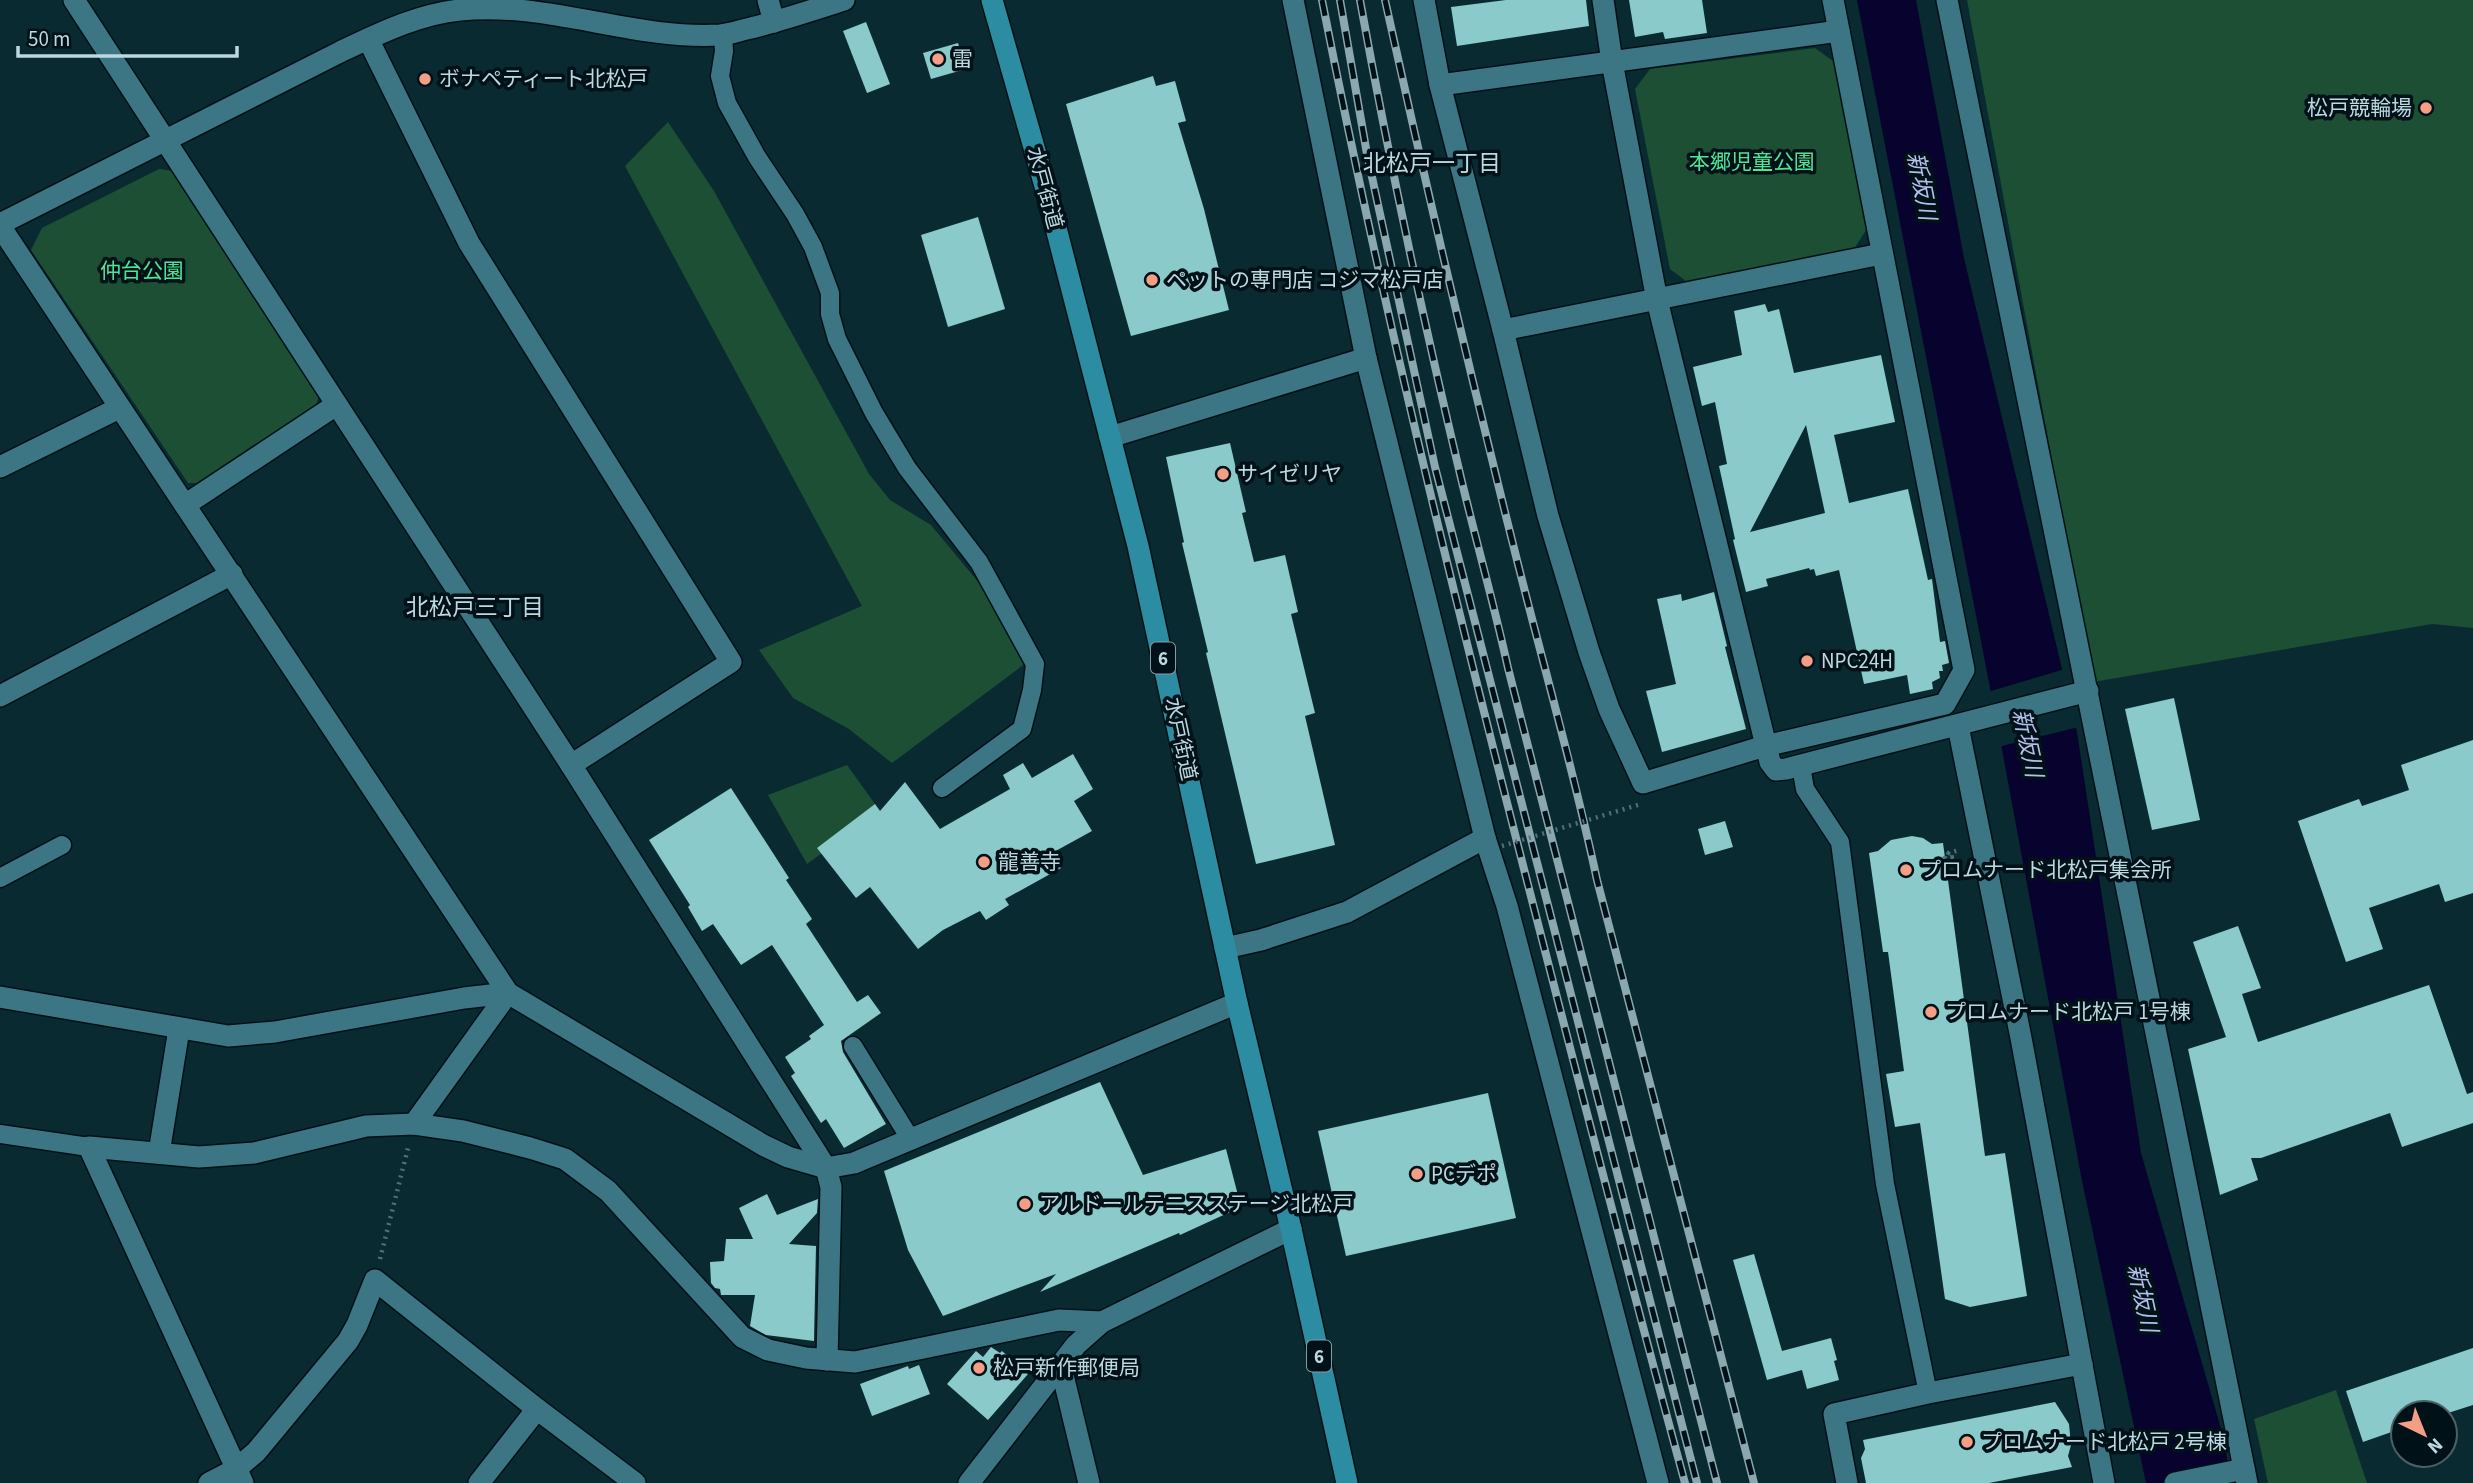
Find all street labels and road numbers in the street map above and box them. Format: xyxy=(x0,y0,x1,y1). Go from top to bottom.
street label: 水戸街道 xyxy=(1020,144,1070,232)
road number: 6 xyxy=(1151,642,1175,674)
street label: 水戸街道 xyxy=(1158,695,1204,783)
road number: 6 xyxy=(1307,1340,1331,1372)

